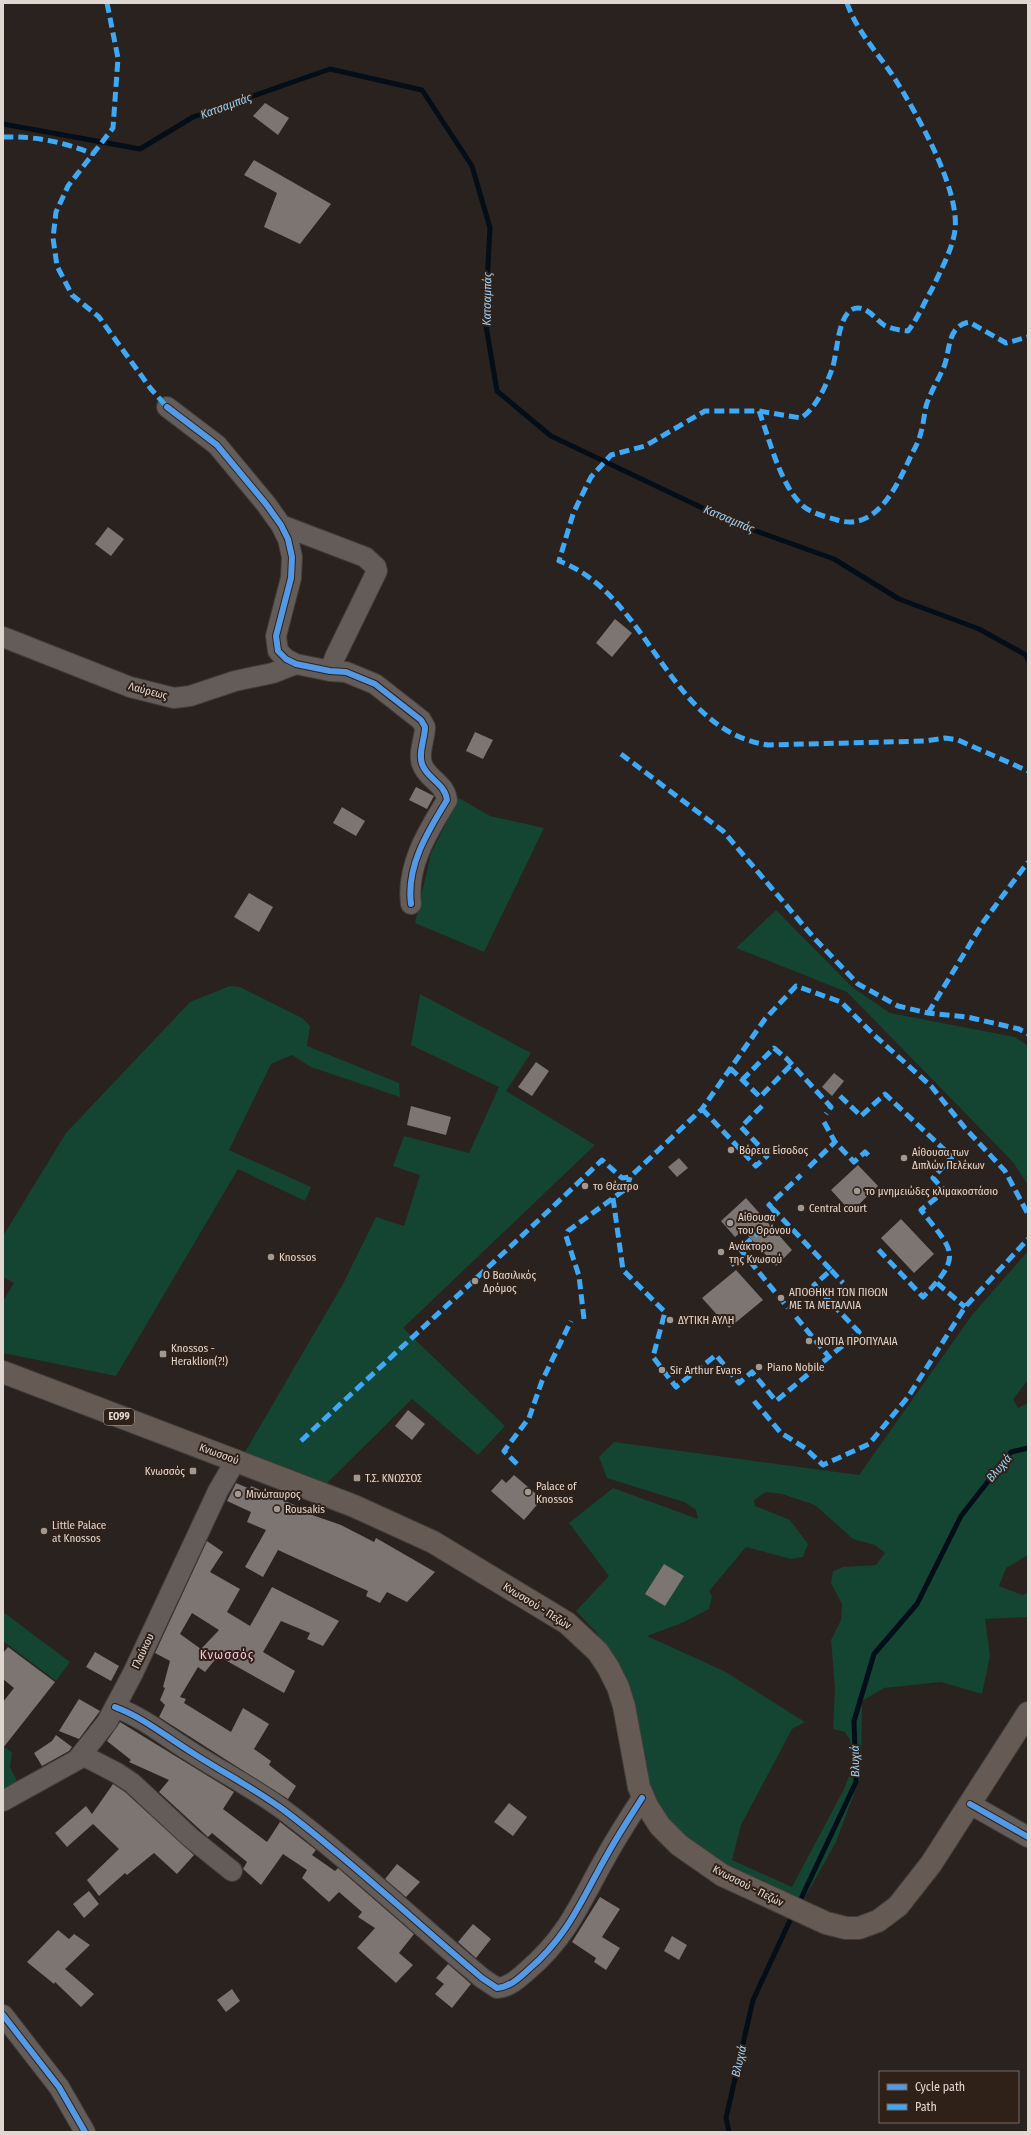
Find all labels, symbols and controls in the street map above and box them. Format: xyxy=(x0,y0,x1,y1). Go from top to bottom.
water label: Κατσαμπάς xyxy=(198,90,254,122)
water label: Κατσαμπάς xyxy=(480,271,494,326)
water label: Κατσαμπάς xyxy=(702,502,757,536)
street label: Λαύρεως xyxy=(127,680,169,703)
place label: Βόρεια Είσοδος xyxy=(739,1144,809,1157)
marker: Βόρεια Είσοδος xyxy=(726,1145,736,1155)
place label: Αίθουσα των Διπλών Πελέκων xyxy=(912,1146,985,1172)
marker: Αίθουσα των Διπλών Πελέκων xyxy=(899,1153,909,1163)
place label: το Θέατρο xyxy=(592,1180,639,1193)
marker: το Θέατρο xyxy=(580,1181,590,1191)
place label: το μνημειώδες κλιμακοστάσιο xyxy=(864,1185,998,1198)
marker: το μνημειώδες κλιμακοστάσιο xyxy=(852,1186,862,1196)
place label: Central court xyxy=(809,1202,867,1215)
marker: Central court xyxy=(796,1203,806,1213)
place label: Αίθουσα του Θρόνου xyxy=(737,1211,791,1237)
marker: Αίθουσα του Θρόνου xyxy=(725,1218,735,1228)
place label: Ανάκτορο της Κνωσού xyxy=(728,1240,782,1266)
marker: Ανάκτορο της Κνωσού xyxy=(716,1247,726,1257)
place label: Knossos xyxy=(279,1251,316,1264)
marker: Knossos xyxy=(266,1252,276,1262)
place label: Ο Βασιλικός Δρόμος xyxy=(483,1269,536,1295)
marker: Ο Βασιλικός Δρόμος xyxy=(470,1276,480,1286)
place label: ΑΠΟΘΗΚΗ ΤΩΝ ΠΙΘΩΝ ME ΤΑ ΜΕΤΑΛΛΙΑ xyxy=(789,1286,888,1312)
marker: ΑΠΟΘΗΚΗ ΤΩΝ ΠΙΘΩΝ ME ΤΑ ΜΕΤΑΛΛΙΑ xyxy=(776,1293,786,1303)
place label: ΔΥΤΙΚΗ ΑΥΛΗ xyxy=(678,1314,735,1327)
marker: ΔΥΤΙΚΗ ΑΥΛΗ xyxy=(665,1315,675,1325)
place label: NOTIA ΠΡΟΠΥΛΑΙΑ xyxy=(817,1335,898,1348)
marker: NOTIA ΠΡΟΠΥΛΑΙΑ xyxy=(804,1336,814,1346)
place label: Knossos - Heraklion(?!) xyxy=(171,1342,228,1368)
marker: Knossos - Heraklion(?!) xyxy=(158,1349,168,1359)
place label: Piano Nobile xyxy=(767,1361,824,1374)
marker: Piano Nobile xyxy=(754,1362,764,1372)
place label: Sir Arthur Evans xyxy=(670,1364,742,1377)
marker: Sir Arthur Evans xyxy=(657,1365,667,1375)
road number: ΕΟ99 xyxy=(104,1409,134,1425)
street label: Κνωσσού xyxy=(197,1441,241,1467)
water label: Βλυχιά xyxy=(983,1451,1015,1485)
place label: Κνωσσός xyxy=(145,1465,185,1478)
marker: Κνωσσός xyxy=(188,1466,198,1476)
place label: Τ.Σ. ΚΝΩΣΣΟΣ xyxy=(365,1472,422,1485)
marker: Τ.Σ. ΚΝΩΣΣΟΣ xyxy=(352,1473,362,1483)
place label: Palace of Knossos xyxy=(536,1480,577,1506)
marker: Palace of Knossos xyxy=(523,1487,533,1497)
place label: Μινώταυρος xyxy=(246,1488,301,1501)
marker: Μινώταυρος xyxy=(233,1489,243,1499)
place label: Rousakis xyxy=(285,1503,325,1516)
marker: Rousakis xyxy=(272,1504,282,1514)
place label: Little Palace at Knossos xyxy=(52,1519,106,1545)
marker: Little Palace at Knossos xyxy=(39,1526,49,1536)
street label: Κνωσσού - Πεζών xyxy=(501,1580,574,1632)
street label: Γλαύκου xyxy=(129,1631,157,1671)
district label: Κνωσσός xyxy=(200,1647,254,1662)
water label: Βλυχιά xyxy=(848,1744,862,1777)
street label: Κνωσσού - Πεζών xyxy=(710,1863,786,1910)
water label: Βλυχιά xyxy=(729,2043,750,2078)
legend xyxy=(879,2071,1019,2123)
text: Cycle path xyxy=(915,2080,965,2094)
text: Path xyxy=(915,2100,937,2114)

